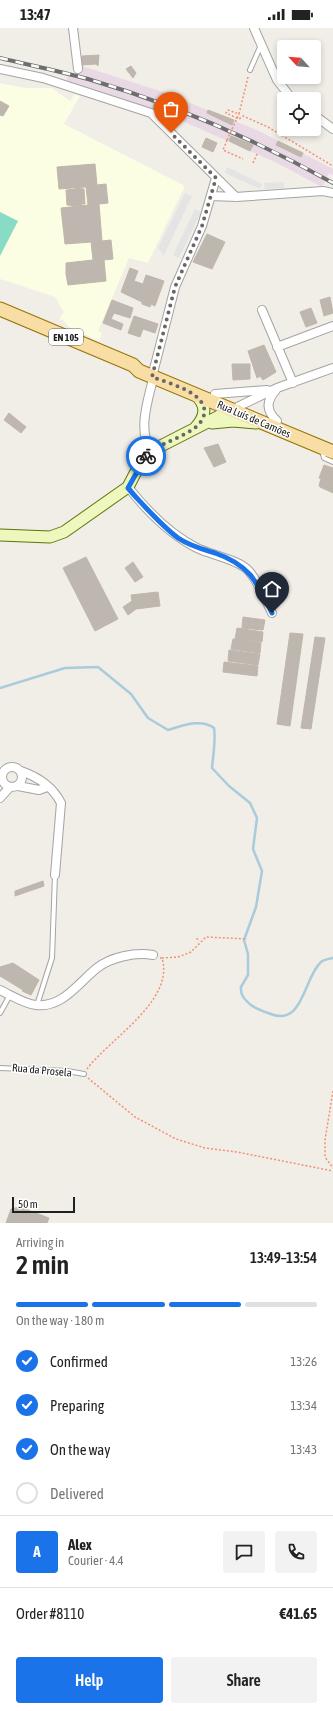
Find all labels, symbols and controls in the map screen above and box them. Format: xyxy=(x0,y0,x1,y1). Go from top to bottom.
text: 13:47 xyxy=(20,6,51,23)
north arrow xyxy=(277,40,321,84)
map controls xyxy=(277,40,321,136)
pin xyxy=(154,92,188,133)
button: locate xyxy=(277,92,321,136)
icon: bag xyxy=(160,98,182,120)
road number: EN 105 xyxy=(49,329,83,345)
street label: Rua Luís de Camões xyxy=(215,398,293,440)
courier xyxy=(126,436,166,476)
icon: bike xyxy=(135,445,157,467)
pin xyxy=(255,572,289,613)
icon: home xyxy=(261,578,283,600)
street label: Rua da Prosela xyxy=(12,1061,72,1079)
scale bar xyxy=(12,1195,75,1214)
text: 50 m xyxy=(18,1198,38,1210)
text: Arriving in xyxy=(16,1235,64,1250)
text: 13:49–13:54 xyxy=(250,1249,317,1266)
text: 2 min xyxy=(16,1250,69,1280)
text: On the way · 180 m xyxy=(16,1313,104,1328)
icon: check xyxy=(16,1350,38,1372)
text: Confirmed xyxy=(50,1353,108,1370)
text: 13:26 xyxy=(290,1354,317,1369)
icon: check xyxy=(16,1394,38,1416)
text: Preparing xyxy=(50,1397,104,1414)
text: 13:34 xyxy=(290,1398,317,1413)
icon: check xyxy=(16,1438,38,1460)
text: On the way xyxy=(50,1441,111,1458)
text: 13:43 xyxy=(290,1442,317,1457)
text: Delivered xyxy=(50,1485,104,1502)
button: chat xyxy=(223,1531,265,1573)
button: phone xyxy=(275,1531,317,1573)
text: Alex xyxy=(68,1536,92,1553)
text: A xyxy=(33,1543,41,1560)
text: Courier · 4.4 xyxy=(68,1553,124,1568)
text: Order #8110 xyxy=(16,1605,84,1622)
text: €41.65 xyxy=(279,1605,317,1622)
button: Help xyxy=(16,1657,163,1703)
button: Share xyxy=(171,1657,317,1703)

